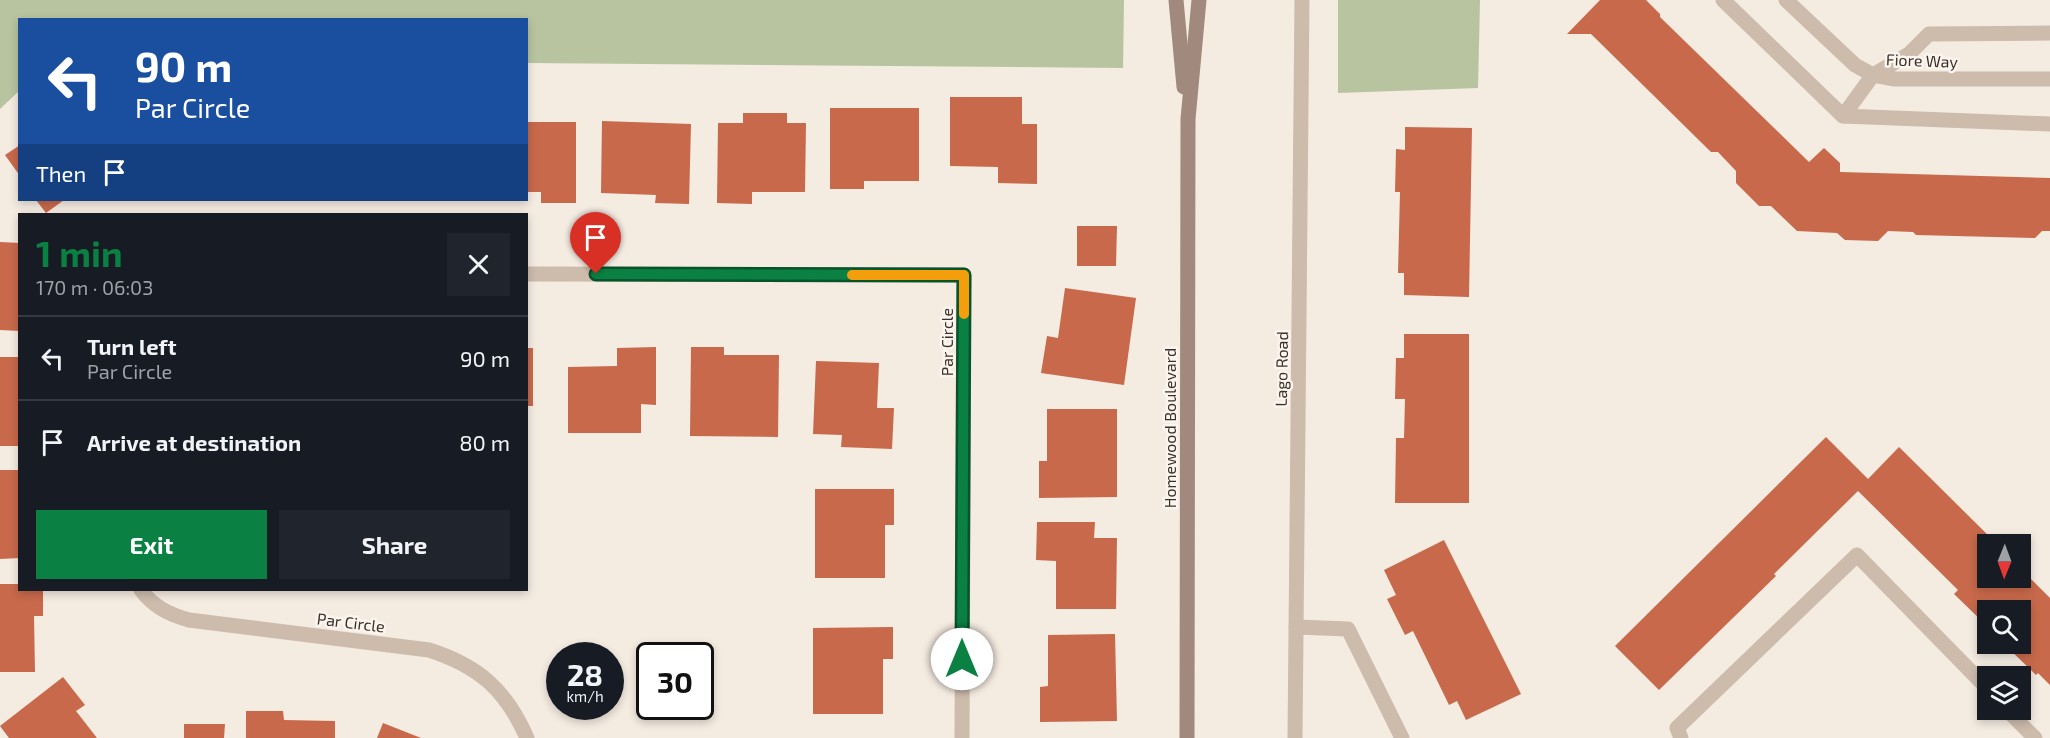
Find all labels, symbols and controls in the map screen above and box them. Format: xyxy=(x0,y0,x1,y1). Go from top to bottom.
text: 90 m xyxy=(135,40,232,90)
icon: left xyxy=(36,42,114,120)
street label: Fiore Way xyxy=(1886,49,1959,71)
text: Par Circle xyxy=(135,91,250,123)
icon: arrive xyxy=(98,156,131,189)
text: Then xyxy=(36,160,86,186)
pin xyxy=(570,212,621,274)
icon: arrive xyxy=(579,221,612,254)
text: 1 min xyxy=(36,231,123,274)
button: close xyxy=(447,233,510,296)
text: 170 m · 06:03 xyxy=(36,275,153,299)
street label: Par Circle xyxy=(937,308,956,376)
street label: Lago Road xyxy=(1271,331,1291,407)
text: Turn left xyxy=(87,333,176,359)
icon: left xyxy=(36,342,69,375)
text: 90 m xyxy=(460,345,510,371)
street label: Homewood Boulevard xyxy=(1160,348,1179,508)
text: Par Circle xyxy=(87,359,172,383)
icon: arrive xyxy=(36,426,69,459)
text: Arrive at destination xyxy=(87,429,301,455)
text: 80 m xyxy=(459,429,510,455)
button: Exit xyxy=(36,510,267,579)
button: Share xyxy=(279,510,510,579)
north arrow xyxy=(1977,534,2031,588)
map controls xyxy=(1977,534,2031,720)
button: search xyxy=(1977,600,2031,654)
street label: Par Circle xyxy=(316,608,386,636)
position arrow xyxy=(930,627,994,691)
speed limit sign: 30 xyxy=(636,642,714,720)
text: 28 xyxy=(567,656,603,692)
button: layers xyxy=(1977,666,2031,720)
text: km/h xyxy=(566,687,604,705)

